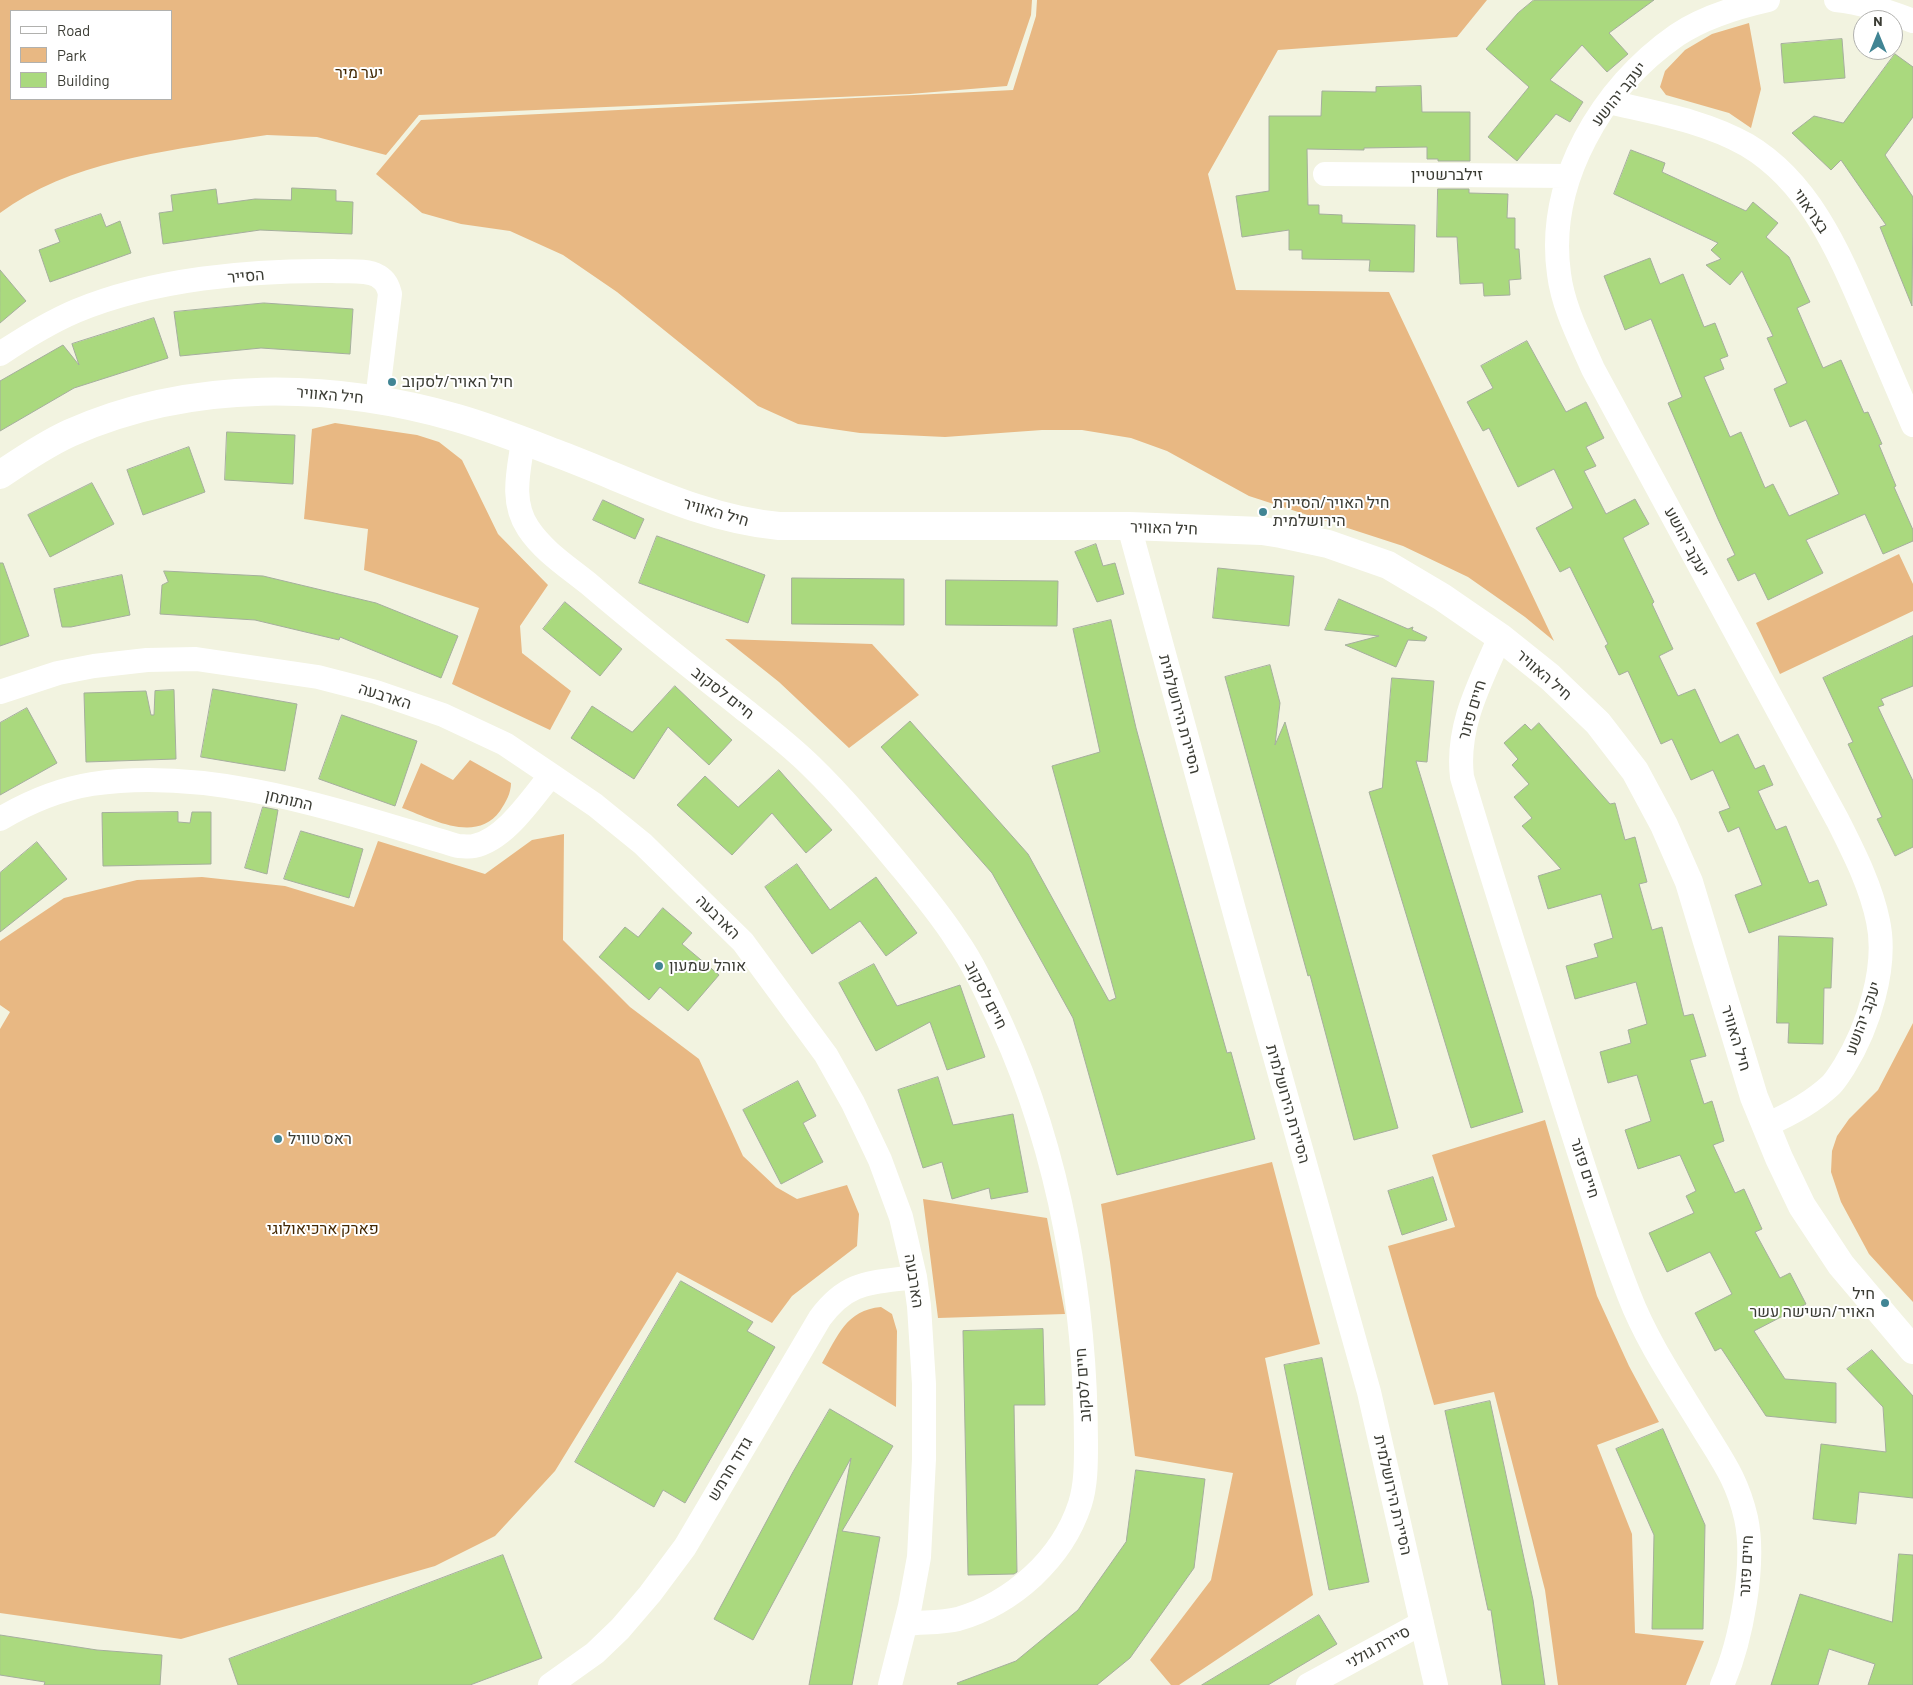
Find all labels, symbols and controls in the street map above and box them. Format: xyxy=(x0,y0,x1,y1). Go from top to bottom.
legend xyxy=(10,10,172,100)
north arrow xyxy=(1853,10,1903,60)
text: N xyxy=(1873,12,1883,29)
text: Road xyxy=(57,21,90,39)
text: Park xyxy=(57,46,86,64)
street label: יעקב יהושע xyxy=(1587,58,1651,130)
park label: יער מיר xyxy=(335,63,383,83)
text: Building xyxy=(57,71,110,89)
street label: זילברשטיין xyxy=(1411,165,1483,185)
street label: בצראווי xyxy=(1789,185,1833,237)
street label: הסייר xyxy=(227,265,265,287)
place label: חיל האויר/לסקוב xyxy=(402,372,513,392)
marker: חיל האויר/לסקוב xyxy=(386,376,398,388)
street label: חיל האוויר xyxy=(295,382,365,408)
street label: חיל האוויר xyxy=(681,493,751,531)
place label: חיל האויר/הסיירת הירושלמית xyxy=(1273,493,1390,531)
street label: יעקב יהושע xyxy=(1661,504,1713,580)
marker: חיל האויר/הסיירת הירושלמית xyxy=(1257,506,1269,518)
street label: חיל האוויר xyxy=(1130,517,1198,539)
street label: חיל האוויר xyxy=(1512,646,1576,704)
street label: הסיירת הירושלמית xyxy=(1155,652,1205,776)
street label: חיים לסקוב xyxy=(688,663,758,723)
street label: הארבעה xyxy=(356,678,414,714)
street label: חיים פזנר xyxy=(1454,678,1490,742)
street label: התותחן xyxy=(263,785,315,815)
street label: הארבעה xyxy=(692,891,744,943)
place label: אוהל שמעון xyxy=(669,956,746,976)
street label: חיים לסקוב xyxy=(961,958,1011,1032)
marker: אוהל שמעון xyxy=(653,960,665,972)
street label: יעקב יהושע xyxy=(1841,979,1885,1057)
street label: חיל האוויר xyxy=(1717,1003,1755,1073)
street label: הסיירת הירושלמית xyxy=(1262,1042,1314,1166)
place label: ראס טוויל xyxy=(288,1129,352,1149)
marker: ראס טוויל xyxy=(272,1133,284,1145)
street label: חיים פזנר xyxy=(1566,1136,1604,1200)
park label: פארק ארכיאולוגי xyxy=(267,1219,379,1239)
street label: הארבעה xyxy=(900,1253,928,1309)
place label: חיל האויר/השישה עשר xyxy=(1749,1284,1875,1322)
marker: חיל האויר/השישה עשר xyxy=(1879,1297,1891,1309)
street label: חיים לסקוב xyxy=(1071,1347,1095,1423)
street label: הסיירת הירושלמית xyxy=(1370,1433,1416,1557)
street label: גדוד חרמש xyxy=(703,1434,757,1504)
street label: חיים פזנר xyxy=(1735,1535,1757,1597)
street label: סיירת גולני xyxy=(1342,1621,1414,1673)

